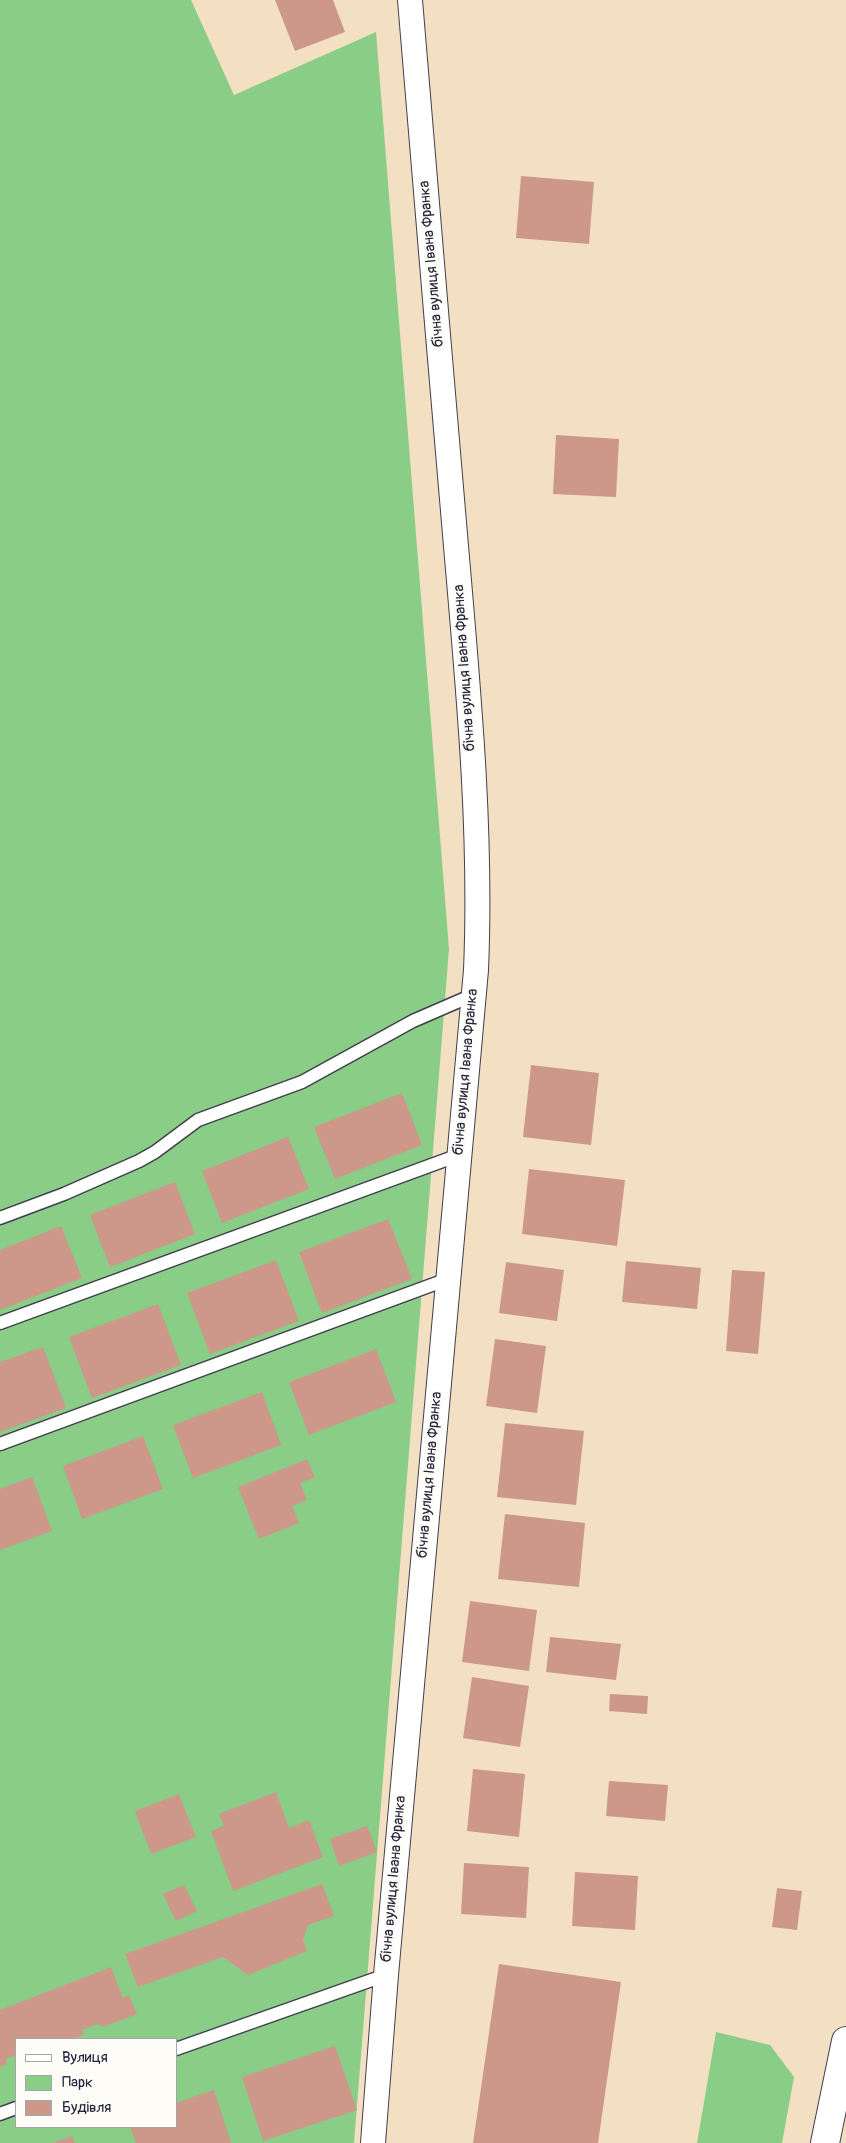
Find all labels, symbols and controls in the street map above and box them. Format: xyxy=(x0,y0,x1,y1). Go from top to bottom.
street label: бічна вулиця Івана Франка xyxy=(416,180,448,348)
street label: бічна вулиця Івана Франка xyxy=(450,584,480,752)
street label: бічна вулиця Івана Франка xyxy=(450,988,482,1156)
street label: бічна вулиця Івана Франка xyxy=(414,1391,446,1559)
street label: бічна вулиця Івана Франка xyxy=(378,1795,410,1963)
legend xyxy=(15,2038,178,2128)
text: Вулиця xyxy=(62,2048,108,2067)
text: Парк xyxy=(62,2073,93,2092)
text: Будівля xyxy=(62,2098,111,2117)

